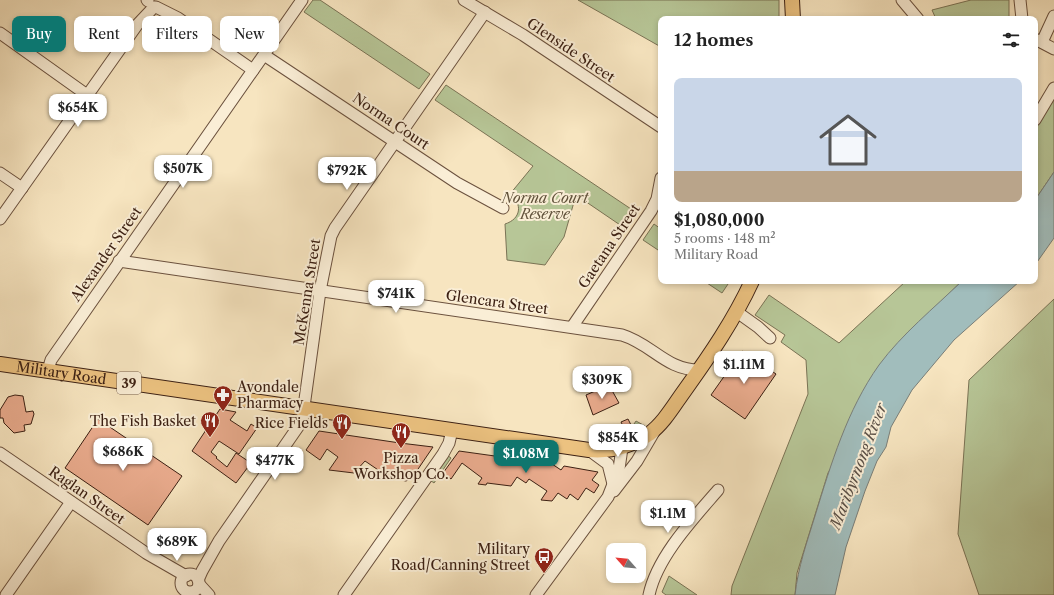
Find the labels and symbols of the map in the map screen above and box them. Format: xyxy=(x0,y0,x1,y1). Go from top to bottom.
street label: Glenside Street xyxy=(524,14,618,86)
street label: Norma Court xyxy=(349,89,433,153)
pin: $654K xyxy=(50,94,106,128)
pin: $507K xyxy=(155,155,211,189)
pin: $792K xyxy=(319,157,375,191)
park label: Norma Court Reserve xyxy=(501,189,589,223)
street label: Gaetana Street xyxy=(574,200,644,292)
street label: Alexander Street xyxy=(66,203,145,306)
street label: McKenna Street xyxy=(290,237,324,347)
pin: $741K xyxy=(368,280,424,314)
street label: Glencara Street xyxy=(445,286,549,318)
pin: $1.11M xyxy=(711,351,777,385)
street label: Military Road xyxy=(15,357,108,388)
pin: $309K xyxy=(574,366,630,400)
road number: 39 xyxy=(117,372,141,394)
place label: Avondale Pharmacy xyxy=(236,378,304,412)
pharmacy icon: Avondale Pharmacy xyxy=(212,384,234,412)
water label: Maribyrnong River xyxy=(825,399,891,534)
restaurant icon: The Fish Basket xyxy=(199,410,221,438)
place label: The Fish Basket xyxy=(90,412,196,430)
restaurant icon: Rice Fields xyxy=(331,412,353,440)
place label: Rice Fields xyxy=(255,414,328,432)
restaurant icon: Pizza Workshop Co. xyxy=(390,421,412,449)
pin: $854K xyxy=(590,424,646,458)
pin: $686K xyxy=(95,438,151,472)
pin: $1.08M xyxy=(493,440,559,474)
pin: $477K xyxy=(247,447,303,481)
place label: Pizza Workshop Co. xyxy=(352,449,449,483)
street label: Raglan Street xyxy=(46,462,129,528)
pin: $1.1M xyxy=(640,500,696,534)
pin: $689K xyxy=(149,528,205,562)
place label: Military Road/Canning Street xyxy=(391,540,530,574)
north arrow xyxy=(606,543,646,583)
bus stop icon: Military Road/Canning Street xyxy=(533,546,555,574)

